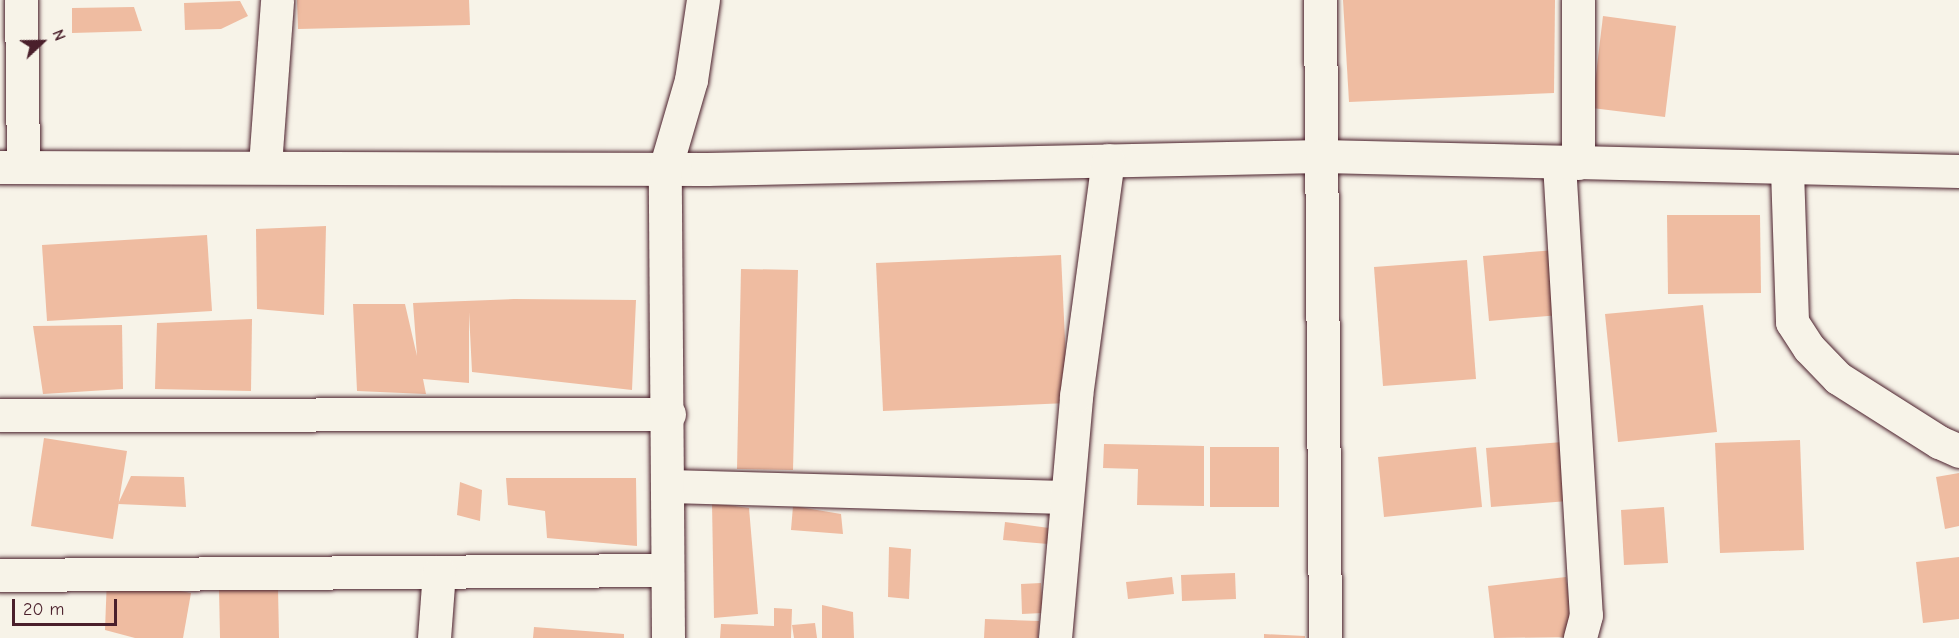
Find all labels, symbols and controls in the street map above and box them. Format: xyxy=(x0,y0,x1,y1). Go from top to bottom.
north arrow xyxy=(12,12,72,72)
text: N xyxy=(48,27,69,43)
scale bar xyxy=(15,587,120,625)
text: 20 m xyxy=(23,599,64,620)

